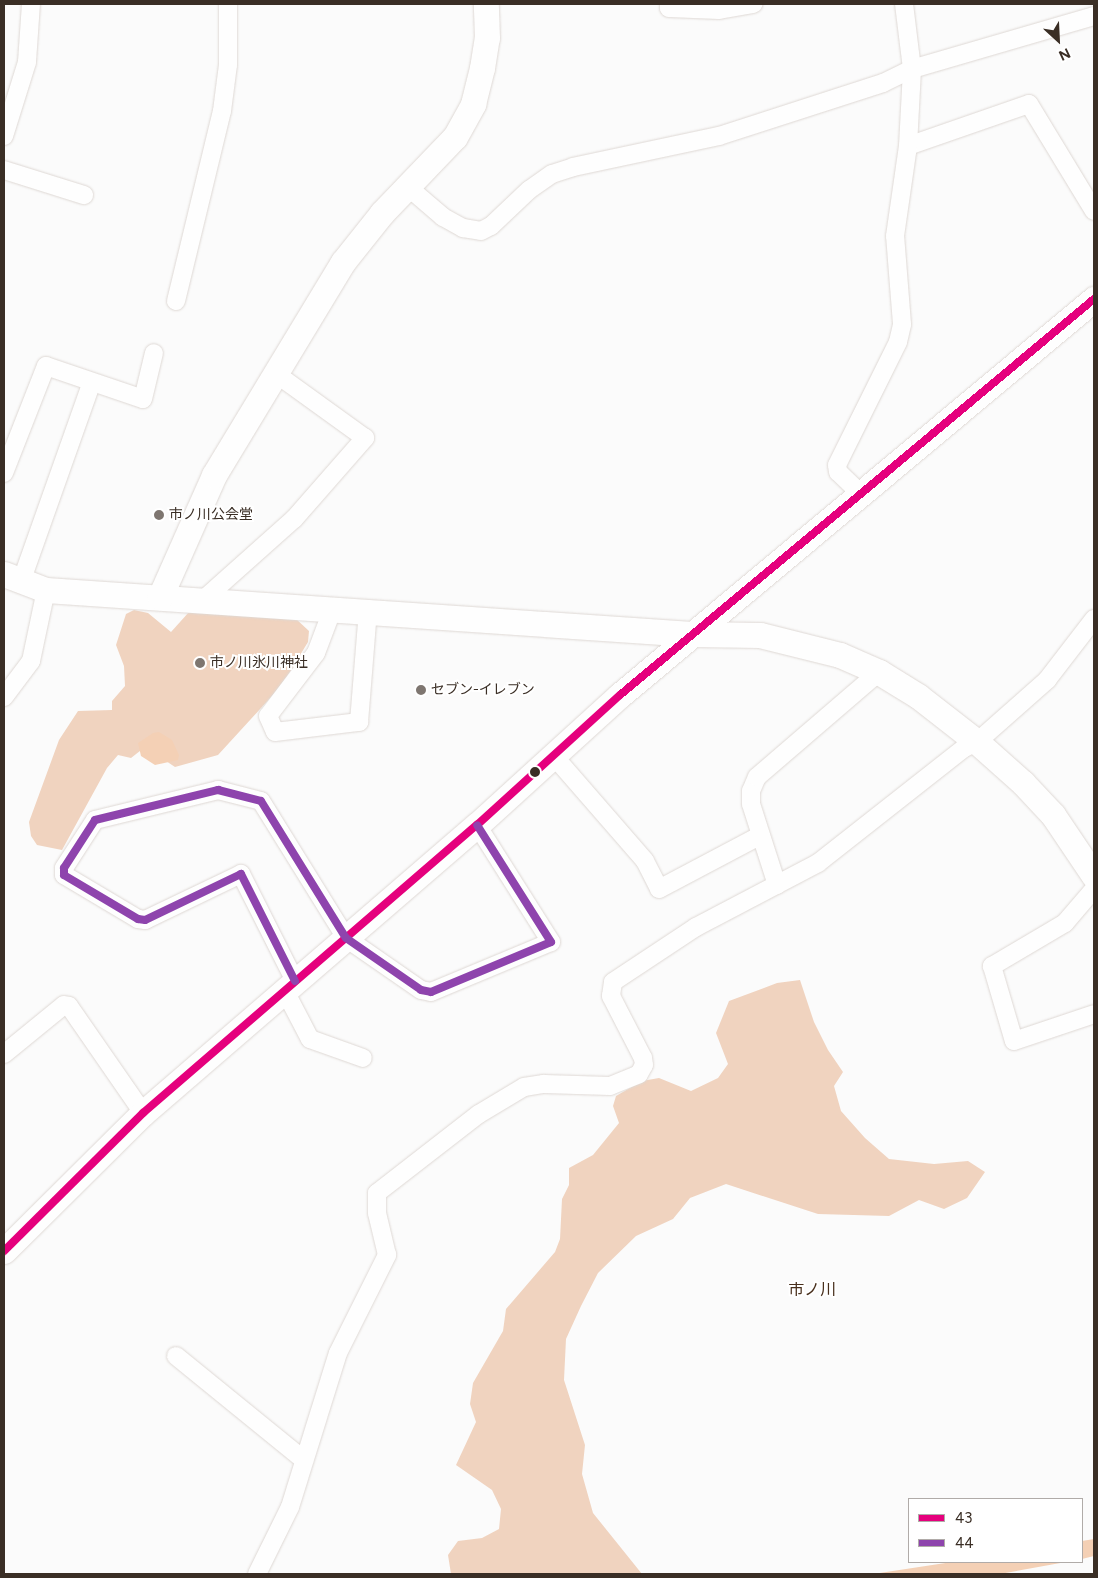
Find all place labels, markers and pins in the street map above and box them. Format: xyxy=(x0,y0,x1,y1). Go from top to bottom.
place label: 市ノ川公会堂 xyxy=(169,507,253,523)
marker: 市ノ川公会堂 xyxy=(153,509,165,521)
place label: 市ノ川氷川神社 xyxy=(210,655,308,671)
marker: 市ノ川氷川神社 xyxy=(194,657,206,669)
place label: セブン-イレブン xyxy=(431,682,535,698)
marker: セブン-イレブン xyxy=(415,684,427,696)
unlabelled marker xyxy=(530,767,540,777)

